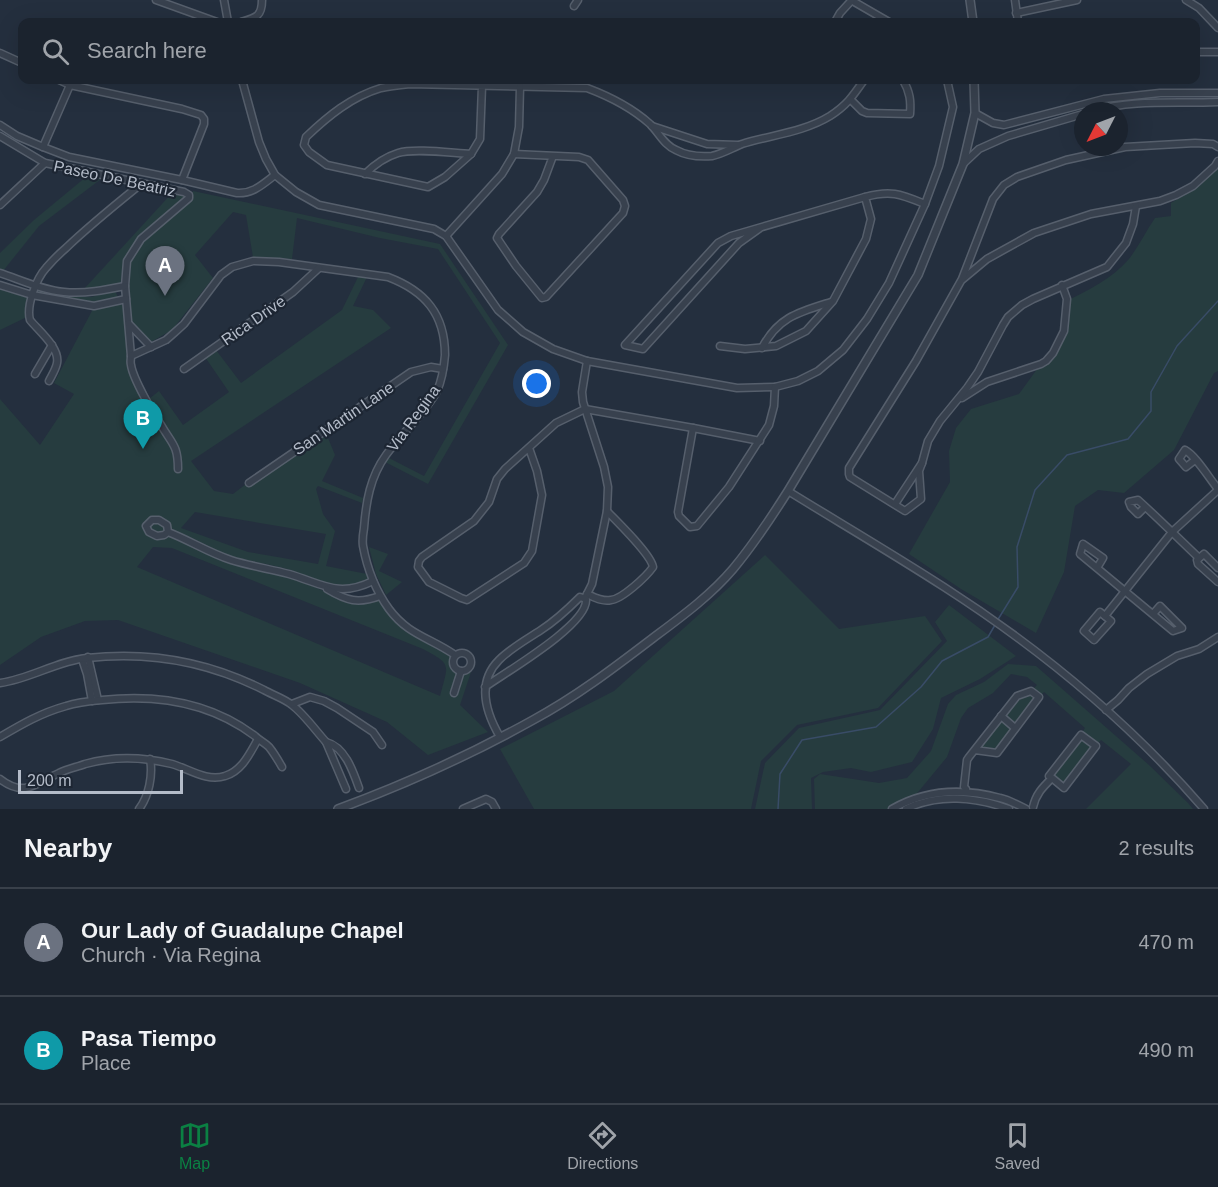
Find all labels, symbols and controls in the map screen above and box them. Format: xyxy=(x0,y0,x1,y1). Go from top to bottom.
search box xyxy=(18,18,1200,84)
icon: search xyxy=(39,35,72,68)
text: Search here xyxy=(87,38,207,63)
north arrow xyxy=(1074,102,1128,156)
street label: Paseo De Beatriz xyxy=(52,157,178,200)
pin: A xyxy=(146,246,184,296)
street label: Rica Drive xyxy=(218,292,288,349)
your location xyxy=(522,369,551,398)
street label: San Martin Lane xyxy=(290,378,397,458)
street label: Via Regina xyxy=(384,382,443,455)
pin: B xyxy=(124,400,162,449)
scale bar xyxy=(18,767,183,794)
text: 200 m xyxy=(27,772,71,789)
text: Nearby xyxy=(24,833,112,863)
text: 2 results xyxy=(1118,837,1194,859)
text: Our Lady of Guadalupe Chapel xyxy=(81,918,404,943)
text: A xyxy=(36,931,51,953)
text: 470 m xyxy=(1138,931,1194,953)
text: Church · Via Regina xyxy=(81,944,261,966)
text: Pasa Tiempo xyxy=(81,1026,216,1051)
text: B xyxy=(36,1039,51,1061)
text: 490 m xyxy=(1138,1039,1194,1061)
text: Place xyxy=(81,1052,131,1074)
tab: Map xyxy=(178,1119,211,1173)
tab: Directions xyxy=(567,1119,638,1173)
tab: Saved xyxy=(995,1119,1040,1173)

